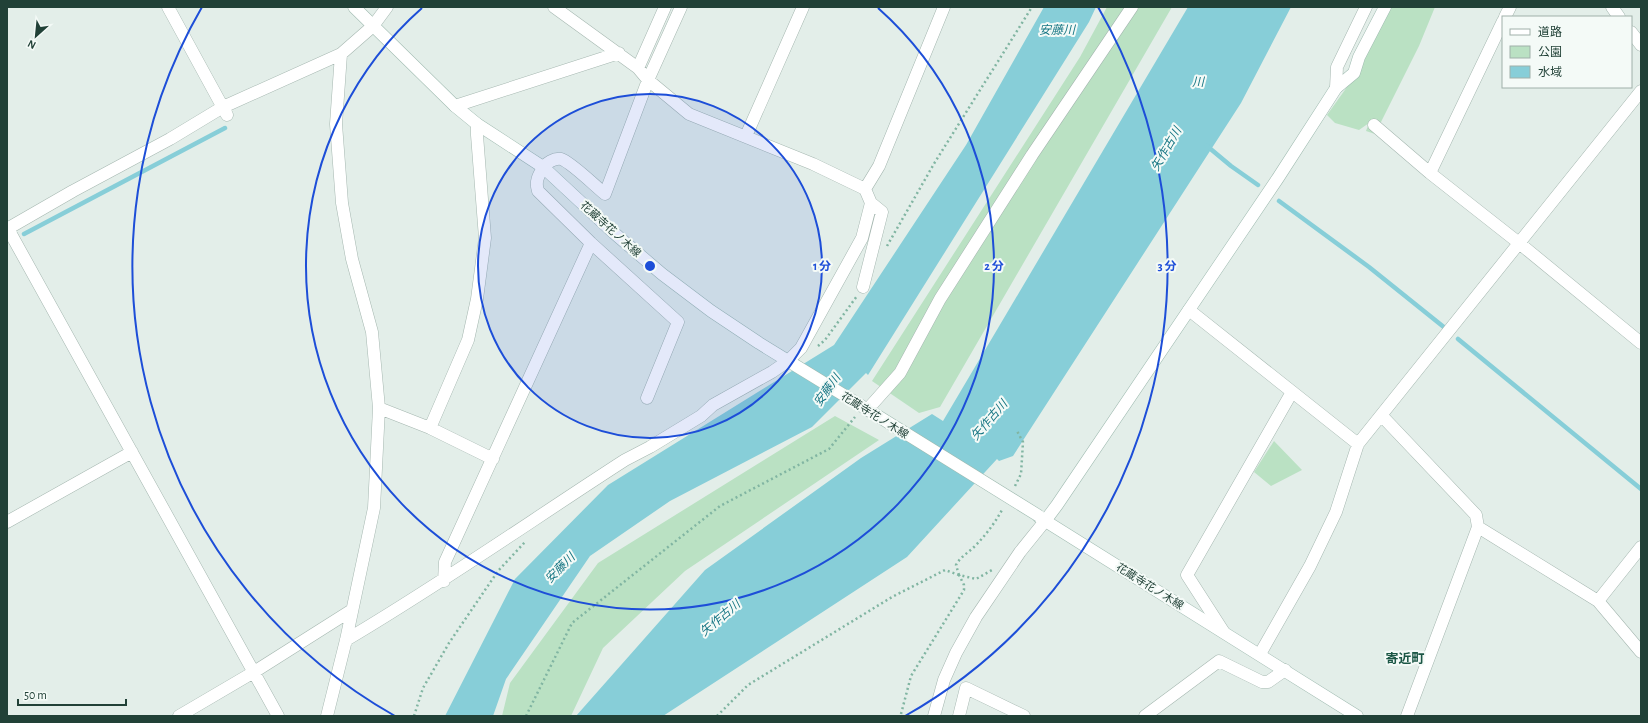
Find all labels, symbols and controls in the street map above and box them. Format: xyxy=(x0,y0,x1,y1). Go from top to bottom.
north arrow xyxy=(16,16,56,56)
legend xyxy=(1502,16,1632,88)
water label: 安藤川 xyxy=(1039,23,1077,36)
text: 道路 xyxy=(1538,25,1562,38)
text: N xyxy=(26,38,38,51)
text: 公園 xyxy=(1538,46,1562,58)
text: 水域 xyxy=(1538,66,1562,78)
water label: 川 xyxy=(1192,76,1206,88)
water label: 矢作古川 xyxy=(1148,123,1184,173)
street label: 花蔵寺花ノ木線 xyxy=(578,199,644,259)
centre of rings xyxy=(643,259,657,273)
text: 1 分 xyxy=(813,260,831,272)
text: 2 分 xyxy=(984,260,1004,272)
text: 3 分 xyxy=(1158,260,1176,272)
water label: 安藤川 xyxy=(811,370,844,408)
street label: 花蔵寺花ノ木線 xyxy=(839,390,911,440)
water label: 矢作古川 xyxy=(968,396,1011,442)
water label: 安藤川 xyxy=(542,549,578,585)
street label: 花蔵寺花ノ木線 xyxy=(1114,561,1186,611)
water label: 矢作古川 xyxy=(697,596,744,638)
district label: 寄近町 xyxy=(1385,651,1425,666)
scale bar xyxy=(18,681,126,707)
text: 50 m xyxy=(24,689,47,701)

